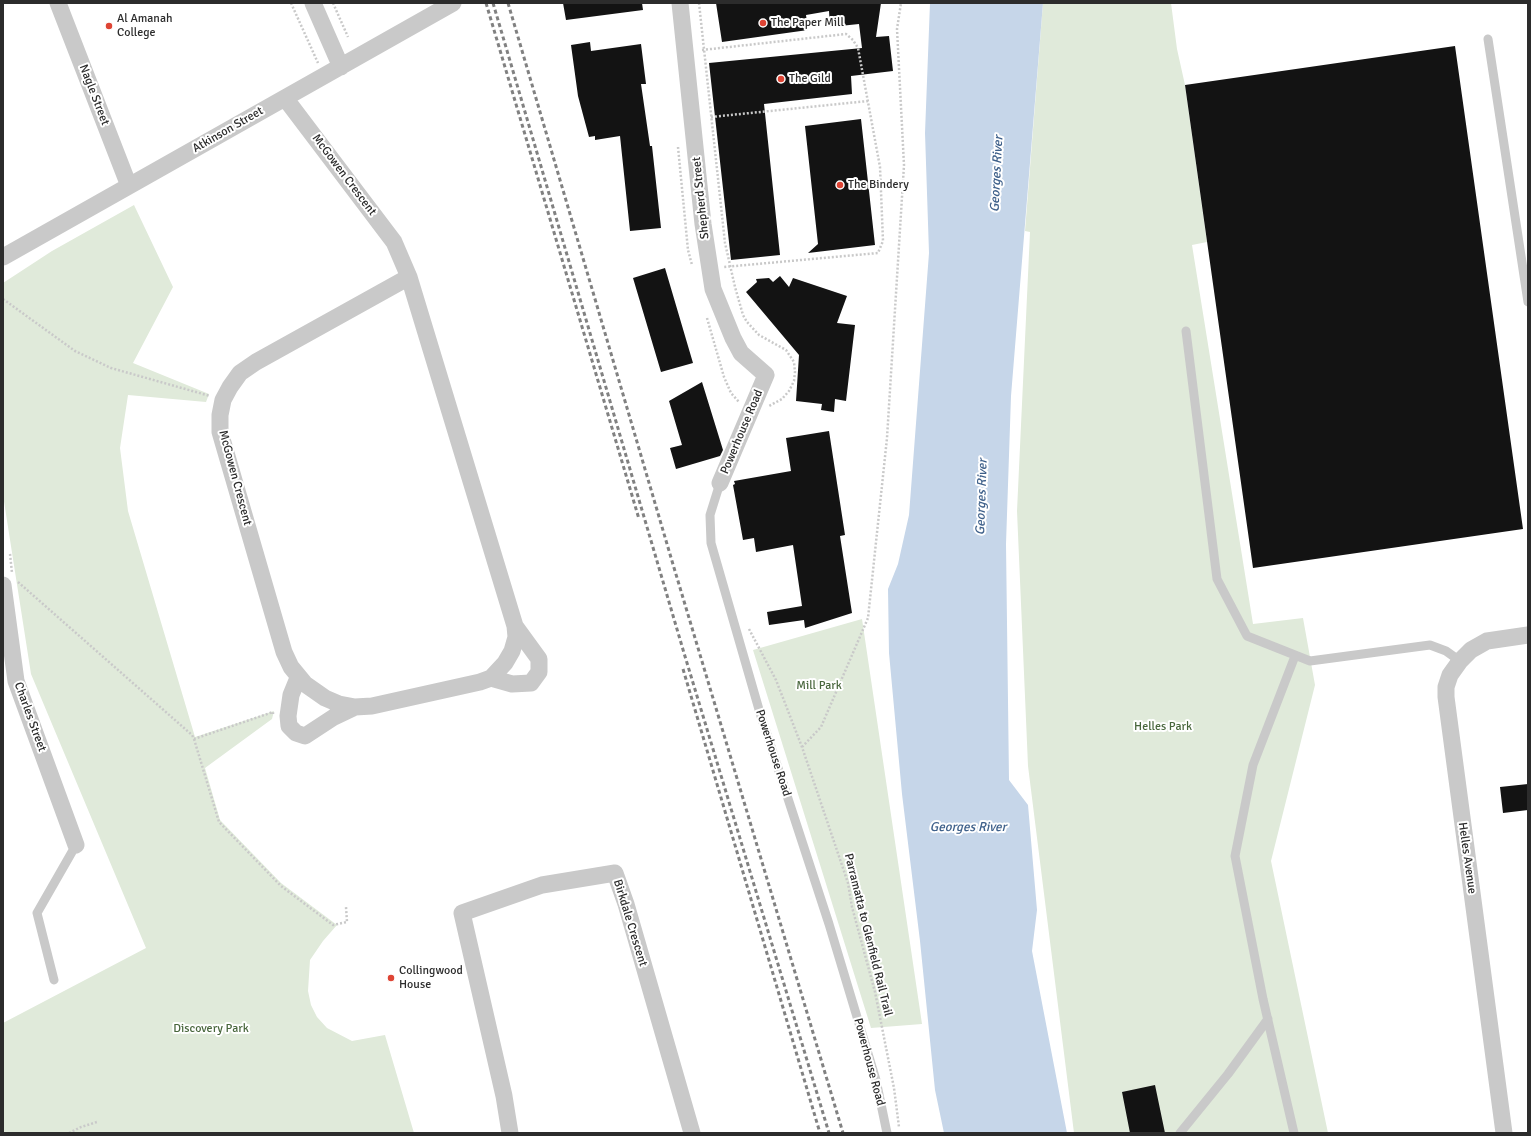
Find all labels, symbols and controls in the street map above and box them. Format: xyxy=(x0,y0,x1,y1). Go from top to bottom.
place label: Al Amanah College xyxy=(117,12,173,40)
place label: The Paper Mill xyxy=(771,16,844,30)
marker: The Paper Mill xyxy=(758,18,768,28)
marker: Al Amanah College xyxy=(104,21,114,31)
street label: Nagle Street xyxy=(76,63,112,127)
place label: The Gild xyxy=(789,72,831,86)
marker: The Gild xyxy=(776,74,786,84)
street label: Atkinson Street xyxy=(190,104,266,156)
street label: McGowen Crescent xyxy=(309,132,379,218)
water label: Georges River xyxy=(987,135,1007,213)
street label: Shepherd Street xyxy=(690,156,712,240)
place label: The Bindery xyxy=(848,178,909,192)
marker: The Bindery xyxy=(835,180,845,190)
street label: Powerhouse Road xyxy=(718,388,766,476)
street label: McGowen Crescent xyxy=(215,429,255,527)
water label: Georges River xyxy=(973,459,991,535)
park label: Mill Park xyxy=(796,679,842,693)
street label: Charles Street xyxy=(11,680,49,754)
street label: Powerhouse Road xyxy=(752,708,794,798)
park label: Helles Park xyxy=(1134,720,1192,734)
water label: Georges River xyxy=(930,820,1006,836)
street label: Helles Avenue xyxy=(1455,821,1479,895)
street label: Parramatta to Glenfield Rail Trail xyxy=(841,852,895,1018)
street label: Birkdale Crescent xyxy=(610,878,650,968)
place label: Collingwood House xyxy=(399,964,463,992)
marker: Collingwood House xyxy=(386,973,396,983)
street label: Powerhouse Road xyxy=(850,1016,888,1108)
park label: Discovery Park xyxy=(173,1022,249,1036)

